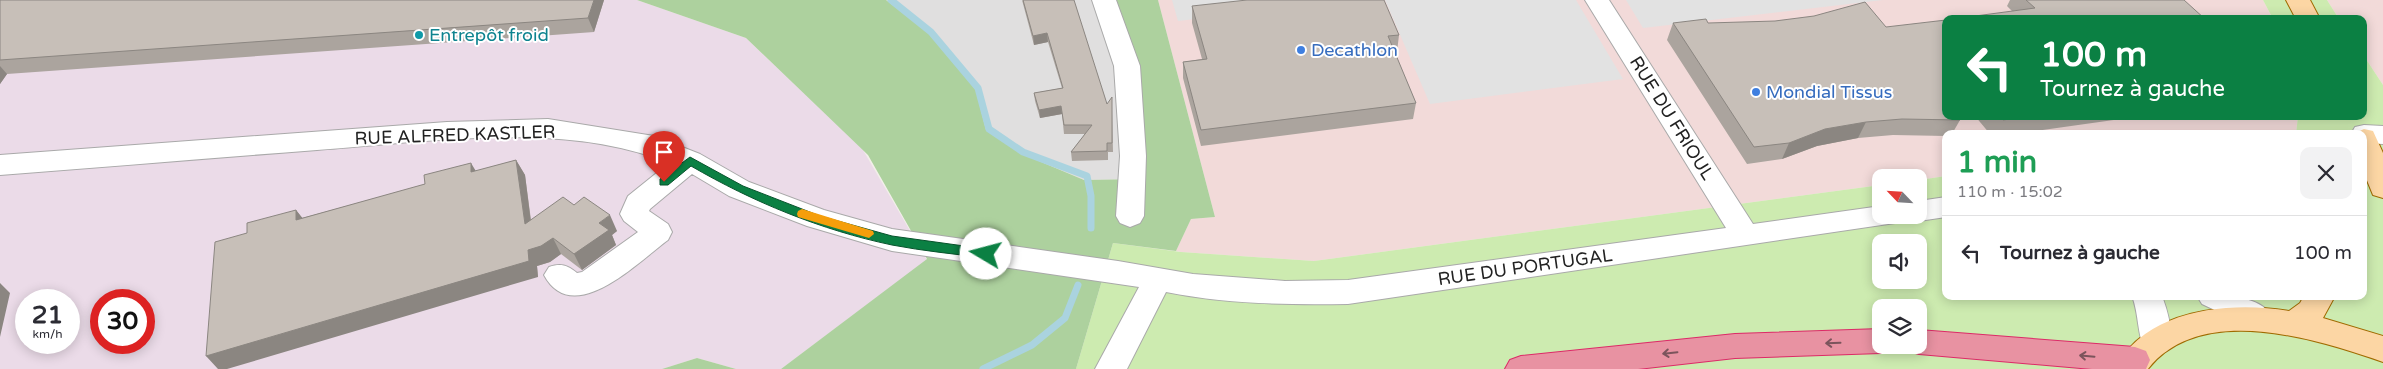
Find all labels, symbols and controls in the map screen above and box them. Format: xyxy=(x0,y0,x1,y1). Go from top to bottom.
place label: Entrepôt froid xyxy=(429,24,549,46)
marker: Entrepôt froid xyxy=(413,29,425,41)
text: 100 m xyxy=(2040,34,2147,76)
icon: left xyxy=(1957,35,2022,100)
place label: Decathlon xyxy=(1311,39,1398,61)
marker: Decathlon xyxy=(1295,44,1307,56)
street label: RUE DU FRIOUL xyxy=(1625,52,1719,185)
text: Tournez à gauche xyxy=(2040,76,2225,102)
place label: Mondial Tissus xyxy=(1766,81,1892,103)
marker: Mondial Tissus xyxy=(1750,86,1762,98)
street label: RUE ALFRED KASTLER xyxy=(354,120,556,150)
pin xyxy=(643,131,685,182)
icon: arrive xyxy=(650,138,678,166)
text: 1 min xyxy=(1957,144,2037,181)
button: close xyxy=(2300,147,2352,199)
north arrow xyxy=(1872,169,1928,224)
map controls xyxy=(1872,169,1927,354)
text: 110 m · 15:02 xyxy=(1957,182,2063,202)
position arrow xyxy=(959,227,1011,279)
button: sound xyxy=(1872,234,1927,289)
icon: left xyxy=(1957,239,1985,267)
text: Tournez à gauche xyxy=(2000,242,2160,264)
text: 100 m xyxy=(2294,242,2352,264)
street label: RUE DU PORTUGAL xyxy=(1436,244,1614,290)
speed limit sign: 30 xyxy=(90,289,155,354)
button: layers xyxy=(1872,299,1927,354)
text: 21 xyxy=(32,300,63,330)
text: km/h xyxy=(32,327,63,341)
one-way arrow xyxy=(1825,338,1841,348)
one-way arrow xyxy=(1663,348,1679,358)
one-way arrow xyxy=(2079,351,2095,361)

